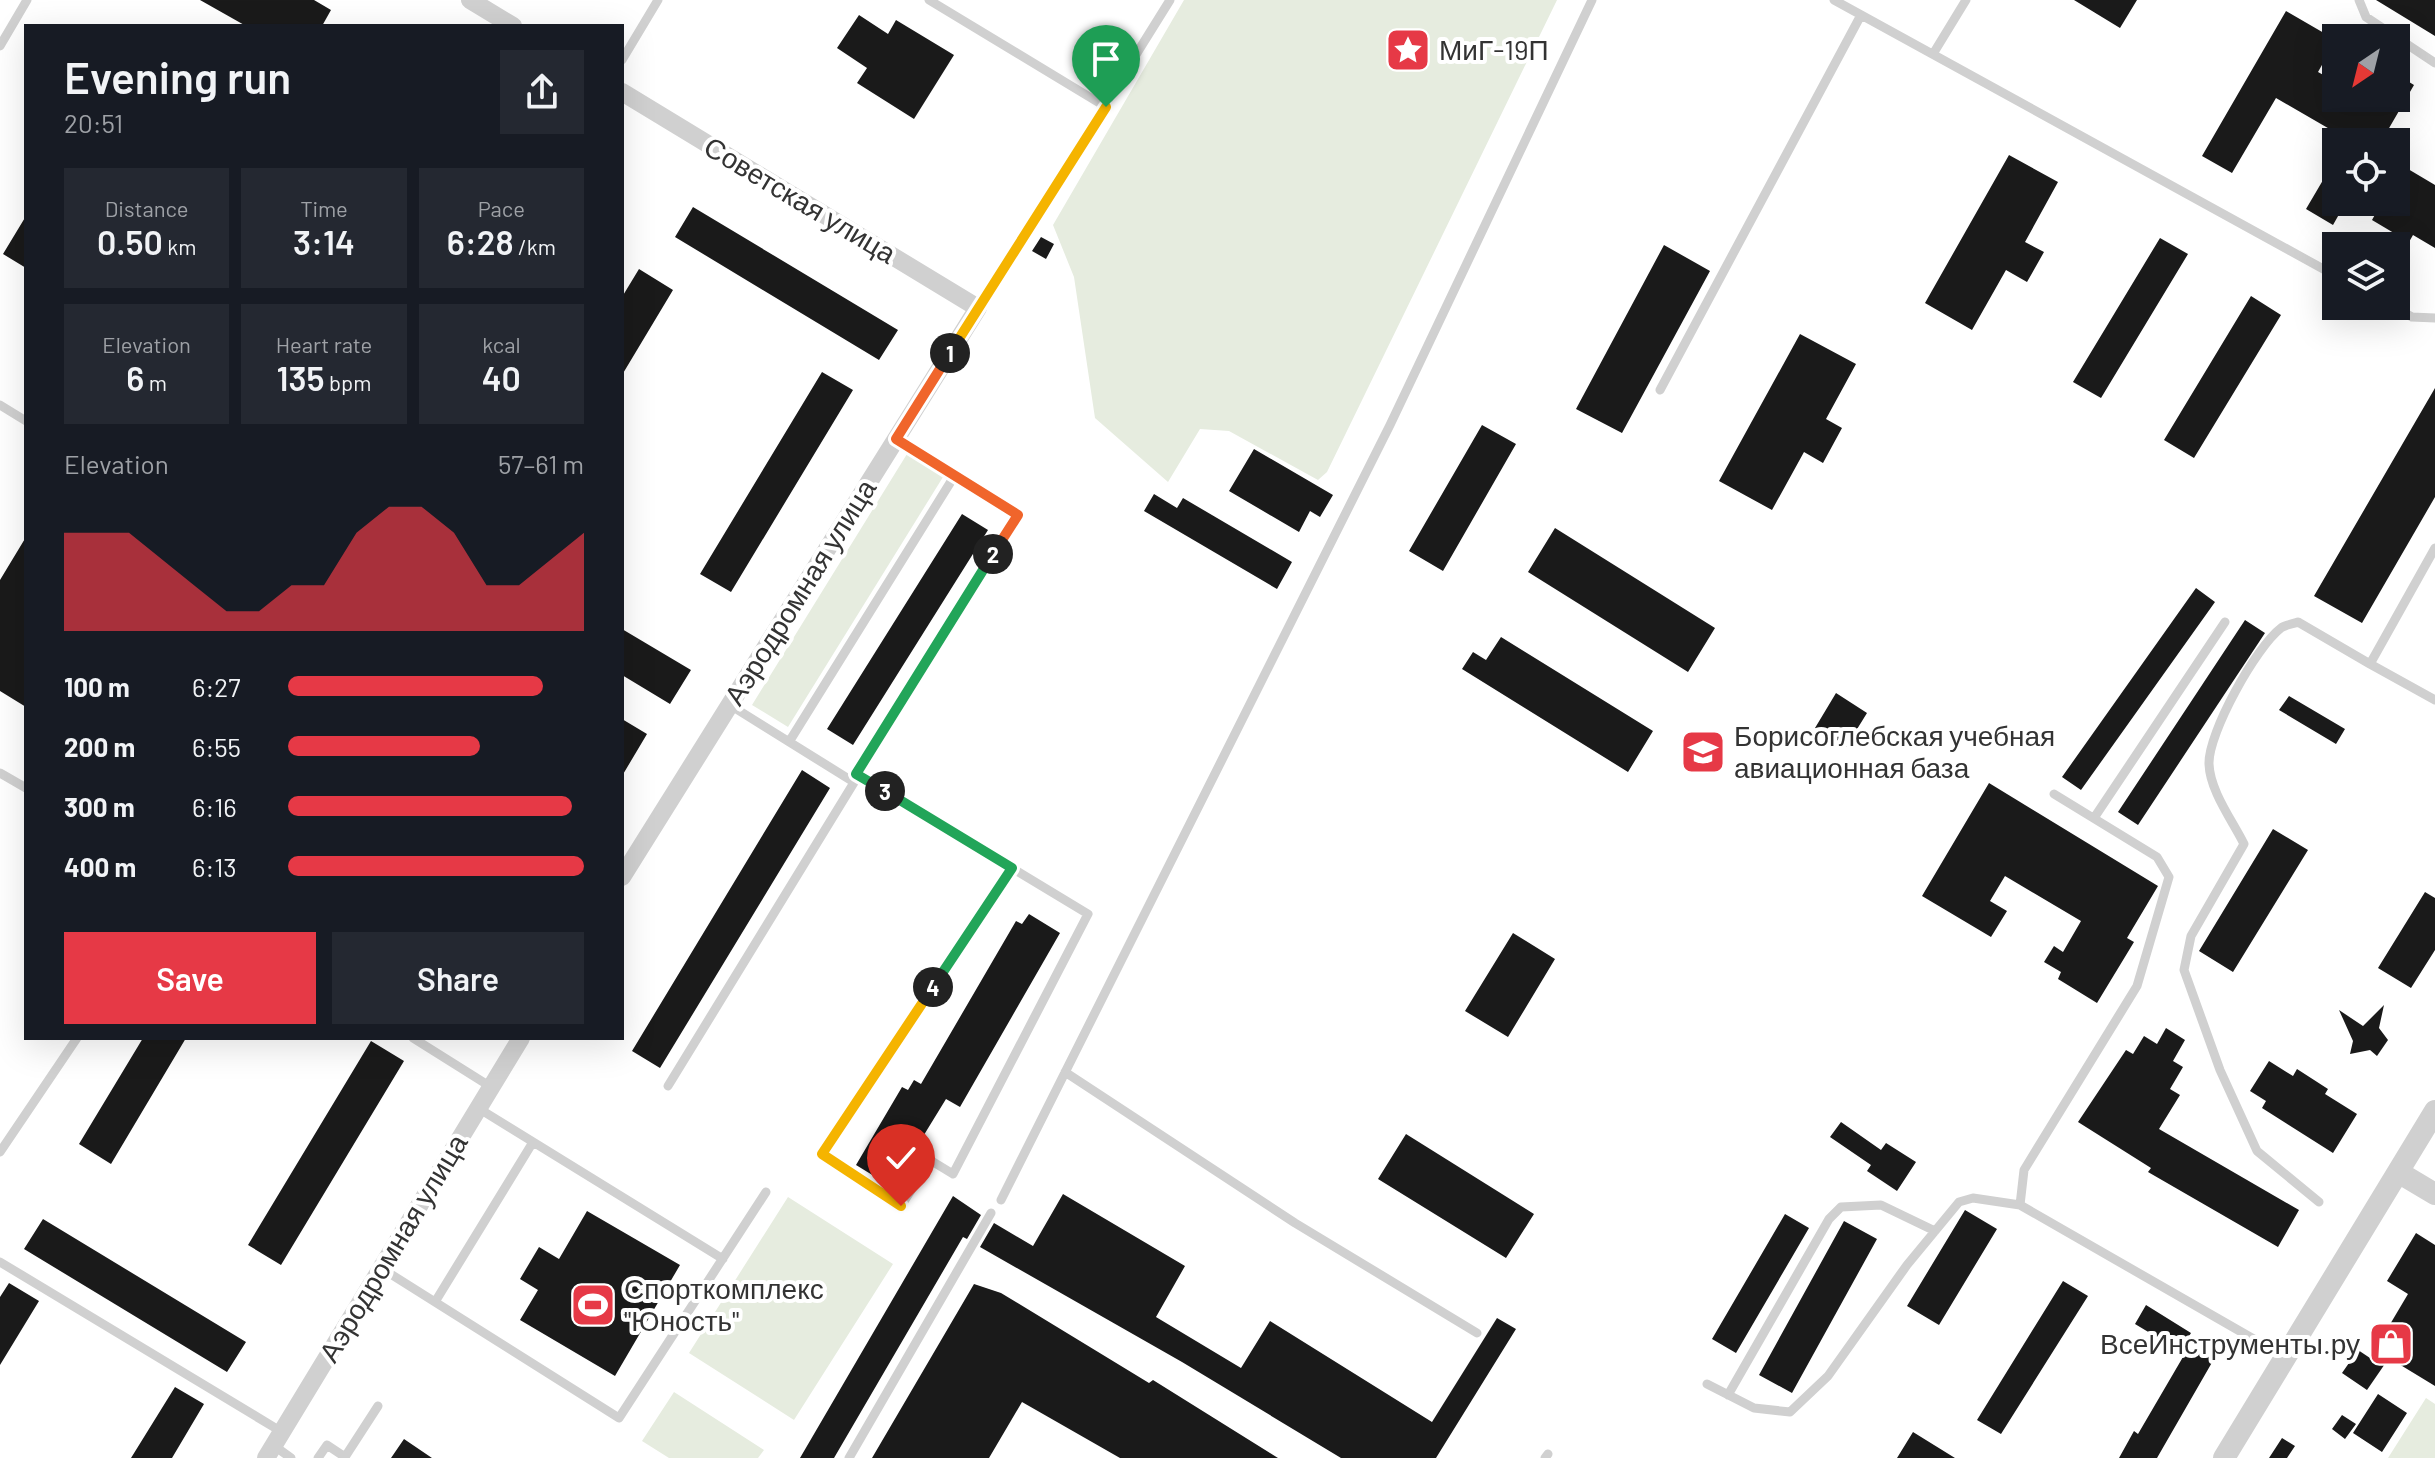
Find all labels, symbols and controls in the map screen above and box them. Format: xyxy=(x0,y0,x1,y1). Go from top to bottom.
north arrow xyxy=(2322,24,2410,112)
map controls xyxy=(2322,24,2410,320)
pin xyxy=(1072,25,1140,107)
place icon: МиГ-19П xyxy=(1384,26,1432,74)
place label: МиГ-19П xyxy=(1439,32,1549,66)
icon: arrive xyxy=(1084,37,1128,81)
text: Evening run xyxy=(64,50,291,103)
button: share xyxy=(500,50,584,134)
text: 20:51 xyxy=(64,107,123,138)
button: locate xyxy=(2322,128,2410,216)
street label: Советская улица xyxy=(698,129,903,270)
text: Distance xyxy=(105,195,189,221)
text: Time xyxy=(300,195,348,221)
text: Pace xyxy=(478,195,525,221)
text: 0.50 xyxy=(97,221,163,262)
text: 3:14 xyxy=(293,221,355,262)
text: 6:28 xyxy=(447,221,514,262)
button: layers xyxy=(2322,232,2410,320)
text: km xyxy=(163,233,196,259)
text: /km xyxy=(514,233,556,259)
text: Elevation xyxy=(102,331,191,357)
text: Heart rate xyxy=(276,331,372,357)
text: kcal xyxy=(482,331,521,357)
pin: 1 xyxy=(930,333,970,373)
text: 1 xyxy=(946,340,954,366)
text: 6 xyxy=(126,357,144,398)
text: 135 xyxy=(277,357,325,398)
text: 40 xyxy=(482,357,521,398)
text: m xyxy=(144,369,167,395)
text: bpm xyxy=(325,369,371,395)
text: Elevation xyxy=(64,448,169,479)
text: 57–61 m xyxy=(498,448,584,479)
street label: Аэродромная улица xyxy=(716,472,883,711)
pin: 2 xyxy=(973,534,1013,574)
text: 2 xyxy=(987,541,999,567)
text: 100 m xyxy=(64,671,130,702)
text: 6:27 xyxy=(192,671,240,702)
place label: Борисоглебская учебная авиационная база xyxy=(1734,718,2055,784)
school or university icon: Борисоглебская учебная авиационная база xyxy=(1679,728,1727,776)
text: 200 m xyxy=(64,731,135,762)
text: 6:55 xyxy=(192,731,241,762)
pin: 3 xyxy=(865,771,905,811)
text: 3 xyxy=(879,778,891,804)
text: 300 m xyxy=(64,791,135,822)
text: 6:16 xyxy=(192,791,237,822)
text: 400 m xyxy=(64,851,136,882)
text: 6:13 xyxy=(192,851,237,882)
button: Save xyxy=(64,932,316,1024)
button: Share xyxy=(332,932,584,1024)
pin: 4 xyxy=(913,967,953,1007)
text: 4 xyxy=(926,974,940,1000)
pin xyxy=(867,1124,935,1206)
street label: Аэродромная улица xyxy=(311,1127,474,1368)
icon: check xyxy=(879,1136,923,1180)
place label: Спорткомплекс "Юность" xyxy=(624,1271,824,1337)
sports icon: Спорткомплекс "Юность" xyxy=(569,1281,617,1329)
shop icon: ВсеИнструменты.ру xyxy=(2367,1320,2415,1368)
place label: ВсеИнструменты.ру xyxy=(2100,1326,2360,1360)

